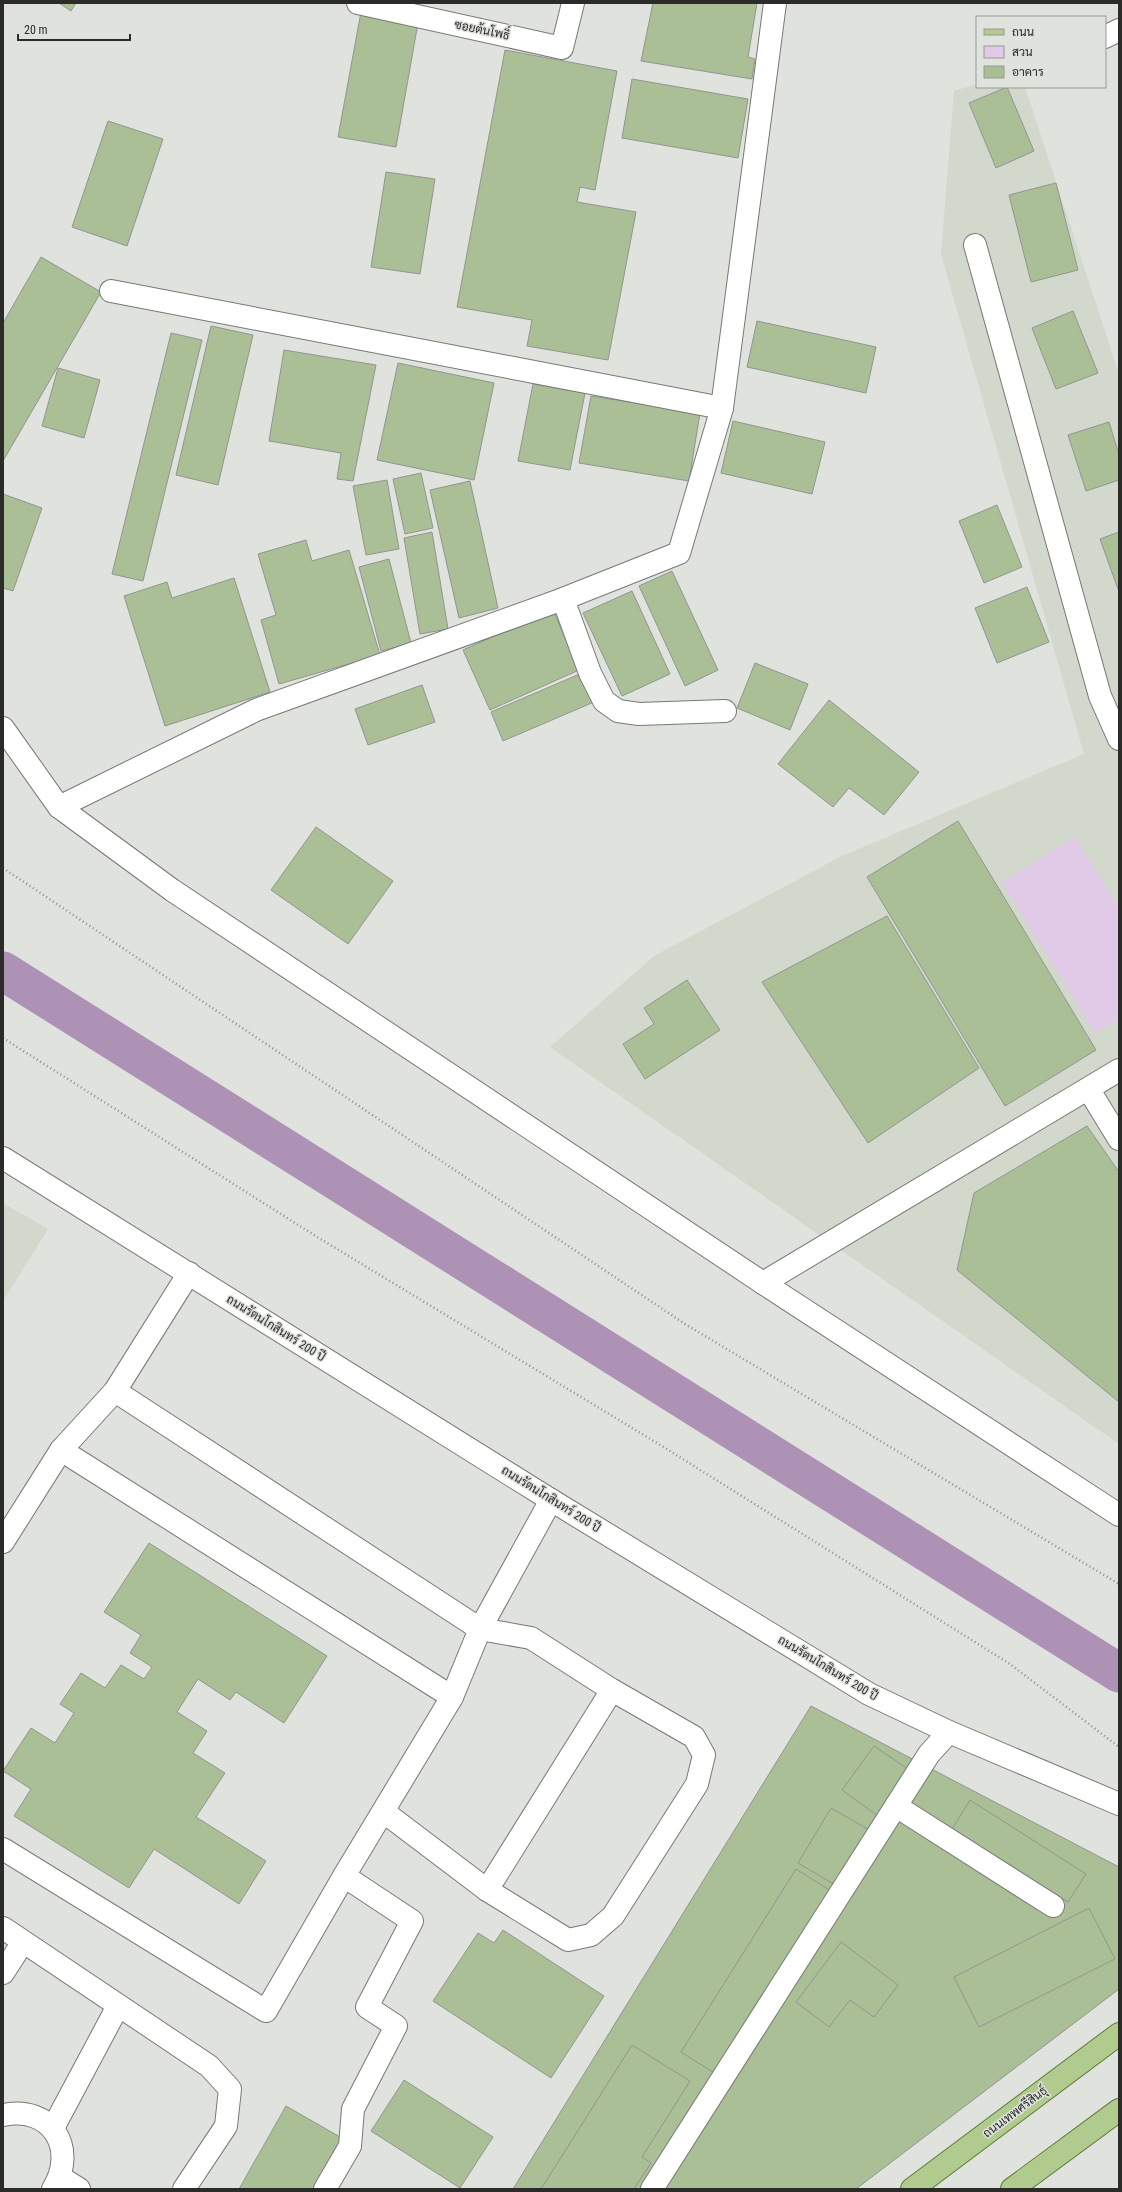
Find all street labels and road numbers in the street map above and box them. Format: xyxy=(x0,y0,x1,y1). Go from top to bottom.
street label: ซอยต้นโพธิ์ xyxy=(453,13,512,43)
street label: ถนนรัตนโกสินทร์ 200 ปี xyxy=(224,1291,329,1364)
street label: ถนนรัตนโกสินทร์ 200 ปี xyxy=(499,1462,604,1535)
street label: ถนนรัตนโกสินทร์ 200 ปี xyxy=(776,1632,881,1703)
street label: ถนนเทพศรีสินธุ์ xyxy=(980,2082,1051,2142)

